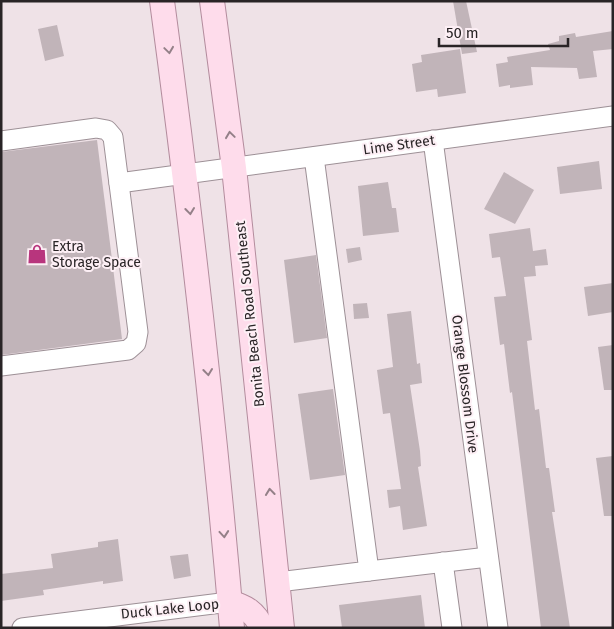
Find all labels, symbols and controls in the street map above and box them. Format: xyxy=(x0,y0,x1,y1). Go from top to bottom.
scale bar xyxy=(439,15,568,47)
text: 50 m xyxy=(446,24,479,42)
one-way arrow xyxy=(163,45,173,54)
one-way arrow xyxy=(225,131,235,139)
street label: Lime Street xyxy=(362,131,437,158)
one-way arrow xyxy=(184,207,195,215)
street label: Bonita Beach Road Southeast xyxy=(232,219,268,408)
place label: Extra Storage Space xyxy=(52,238,141,271)
shop icon: Extra Storage Space xyxy=(26,243,48,265)
street label: Orange Blossom Drive xyxy=(448,314,482,454)
one-way arrow xyxy=(202,368,213,376)
one-way arrow xyxy=(265,488,276,496)
one-way arrow xyxy=(218,530,229,538)
street label: Duck Lake Loop xyxy=(120,595,220,623)

